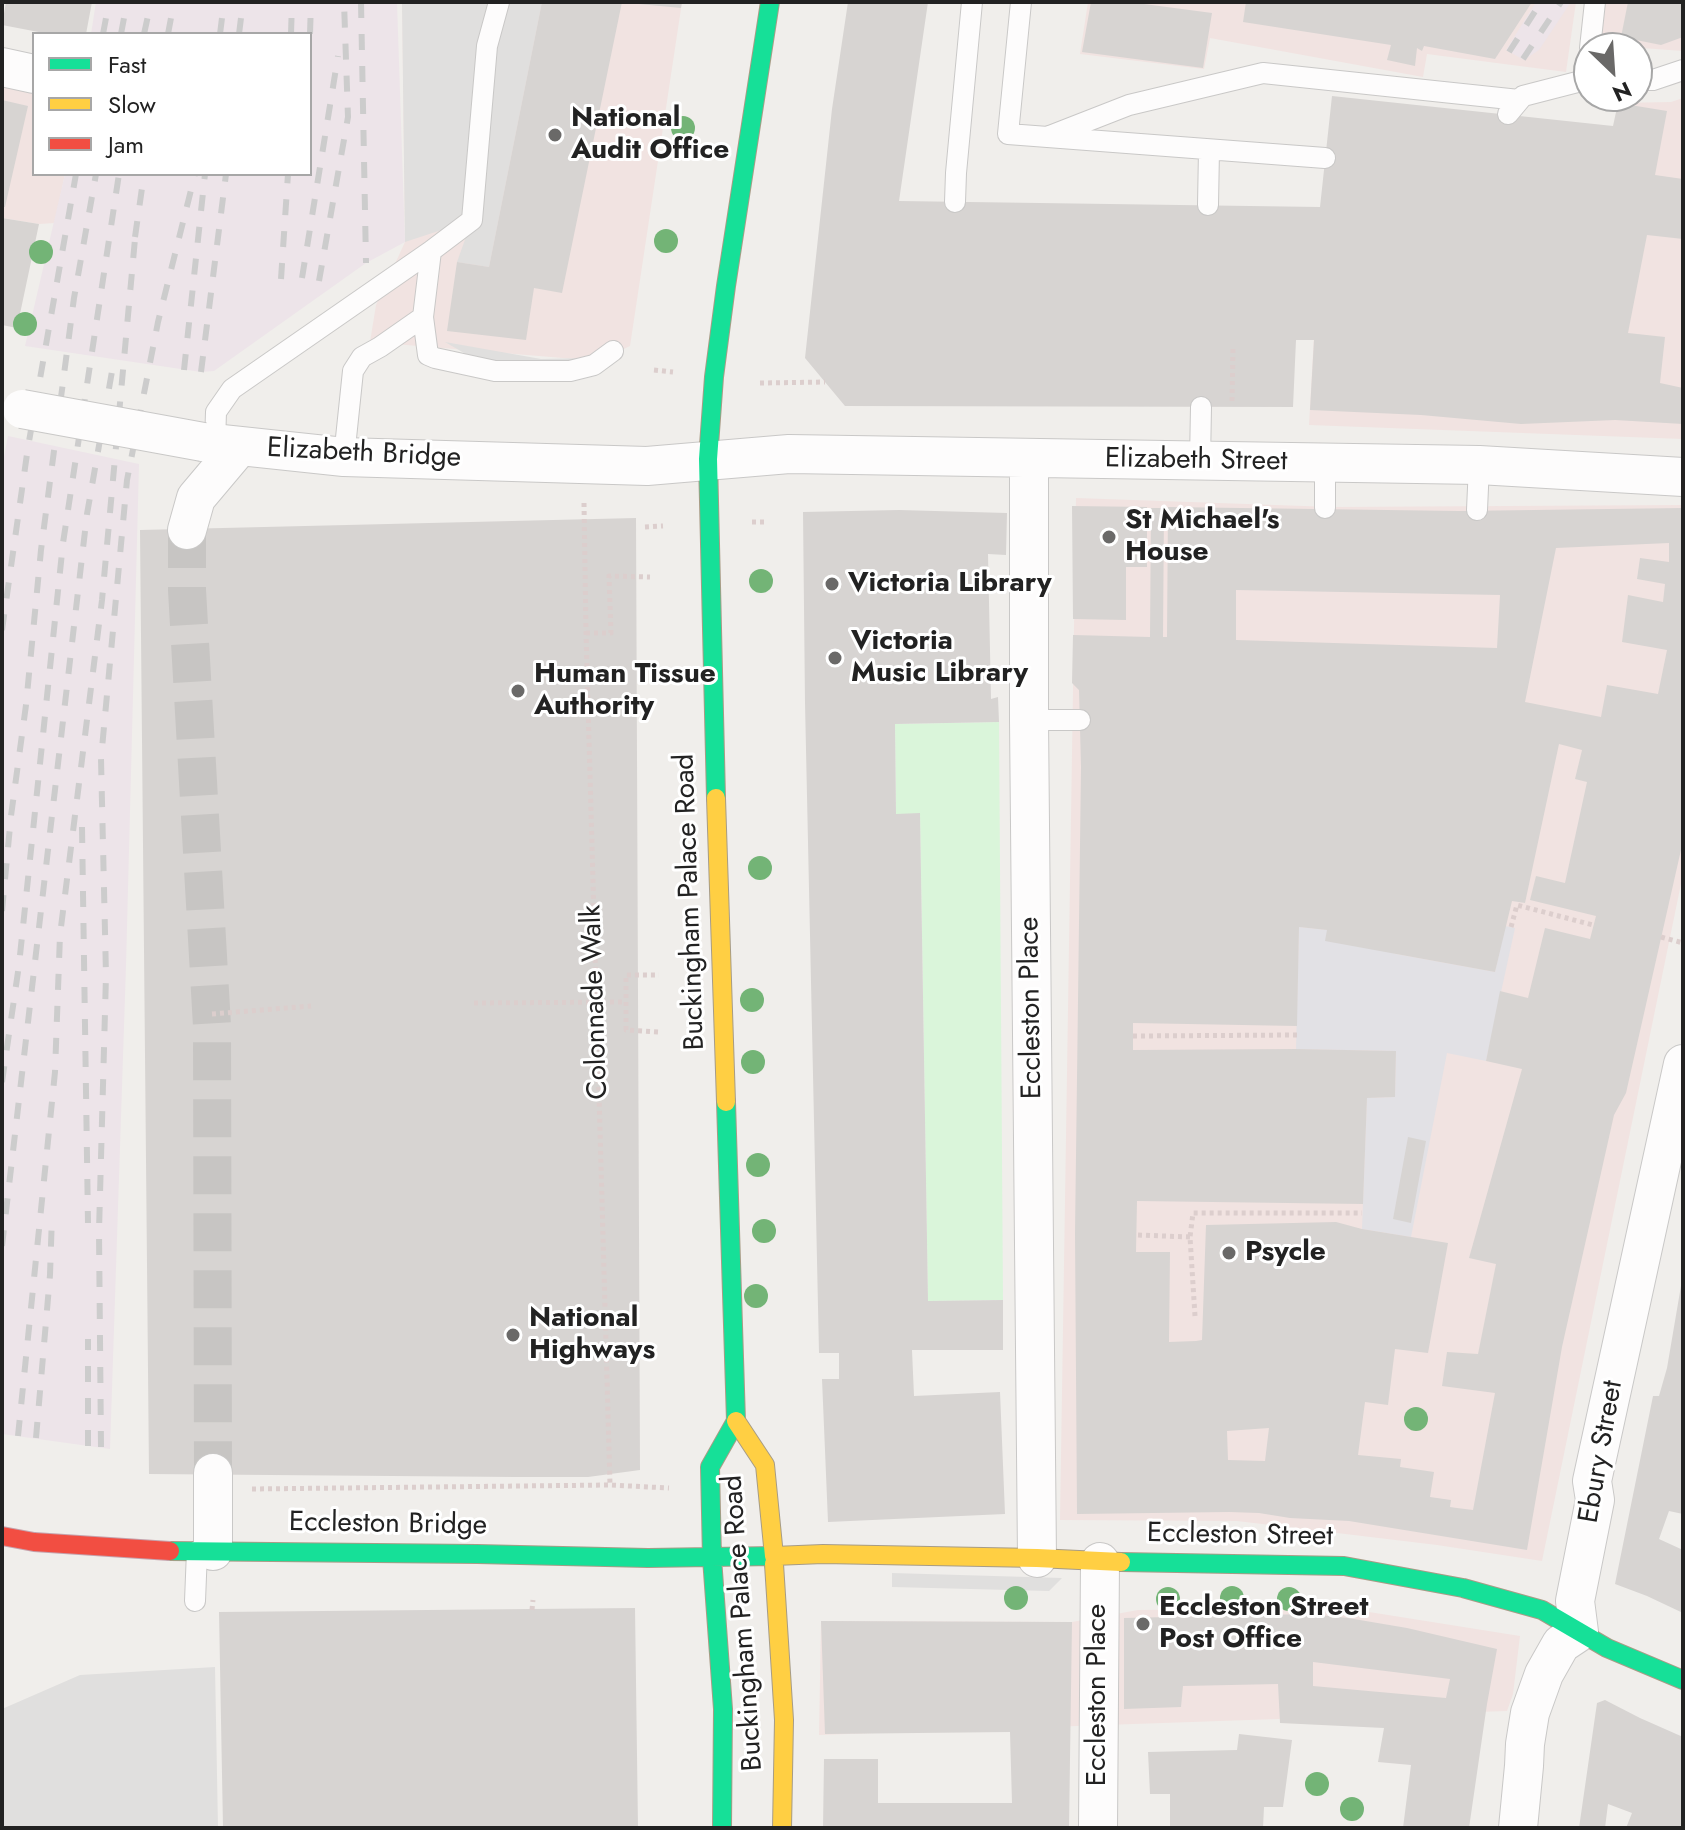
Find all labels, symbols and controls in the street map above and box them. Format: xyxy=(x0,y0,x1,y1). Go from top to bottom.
legend xyxy=(32,32,312,176)
north arrow xyxy=(1573,32,1653,112)
text: Fast xyxy=(108,47,146,82)
text: N xyxy=(1608,74,1637,110)
text: Slow xyxy=(108,87,156,122)
place label: National Audit Office xyxy=(571,102,729,168)
marker: National Audit Office xyxy=(546,126,564,144)
text: Jam xyxy=(108,127,144,162)
street label: Elizabeth Bridge xyxy=(266,432,462,476)
street label: Elizabeth Street xyxy=(1104,443,1288,479)
place label: St Michael's House xyxy=(1125,504,1280,570)
marker: St Michael's House xyxy=(1100,528,1118,546)
place label: Victoria Library xyxy=(848,567,1052,601)
marker: Victoria Library xyxy=(823,575,841,593)
place label: Victoria Music Library xyxy=(851,625,1028,691)
marker: Victoria Music Library xyxy=(826,649,844,667)
place label: Human Tissue Authority xyxy=(534,658,716,724)
marker: Human Tissue Authority xyxy=(509,682,527,700)
street label: Buckingham Palace Road xyxy=(669,753,713,1051)
street label: Colonnade Walk xyxy=(576,904,616,1100)
street label: Eccleston Place xyxy=(1014,916,1050,1100)
place label: Psycle xyxy=(1245,1236,1326,1270)
marker: Psycle xyxy=(1220,1244,1238,1262)
place label: National Highways xyxy=(529,1302,655,1368)
marker: National Highways xyxy=(504,1326,522,1344)
street label: Ebury Street xyxy=(1573,1378,1631,1526)
street label: Buckingham Palace Road xyxy=(717,1474,771,1772)
street label: Eccleston Bridge xyxy=(289,1506,487,1544)
street label: Eccleston Street xyxy=(1147,1518,1333,1554)
place label: Eccleston Street Post Office xyxy=(1159,1591,1368,1657)
street label: Eccleston Place xyxy=(1081,1604,1115,1786)
marker: Eccleston Street Post Office xyxy=(1134,1615,1152,1633)

